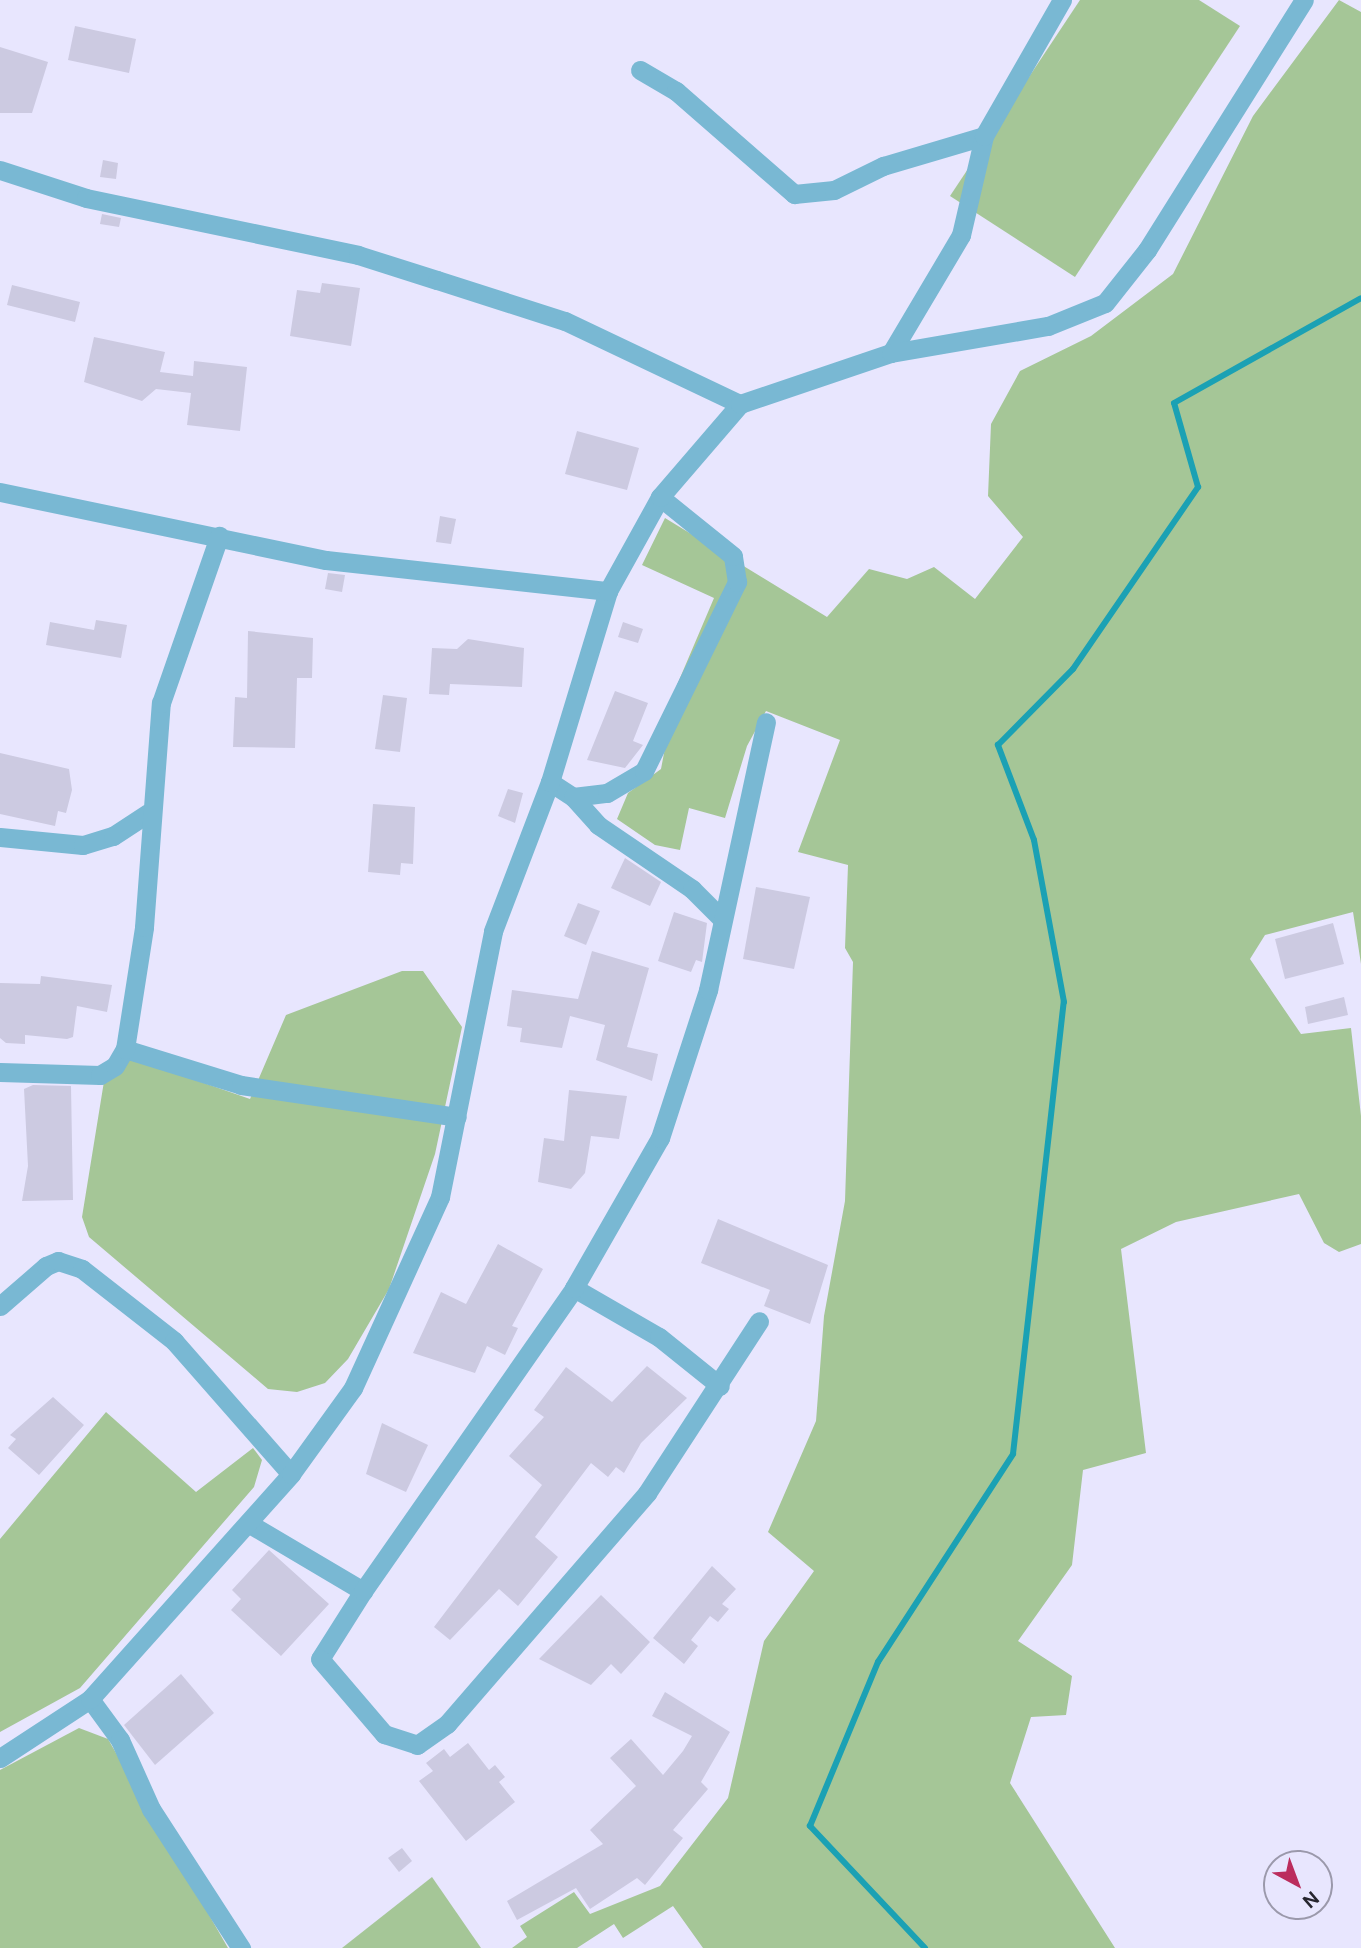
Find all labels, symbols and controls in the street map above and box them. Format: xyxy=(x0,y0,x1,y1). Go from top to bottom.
north arrow xyxy=(1263,1850,1333,1920)
text: N xyxy=(1297,1886,1324,1914)

